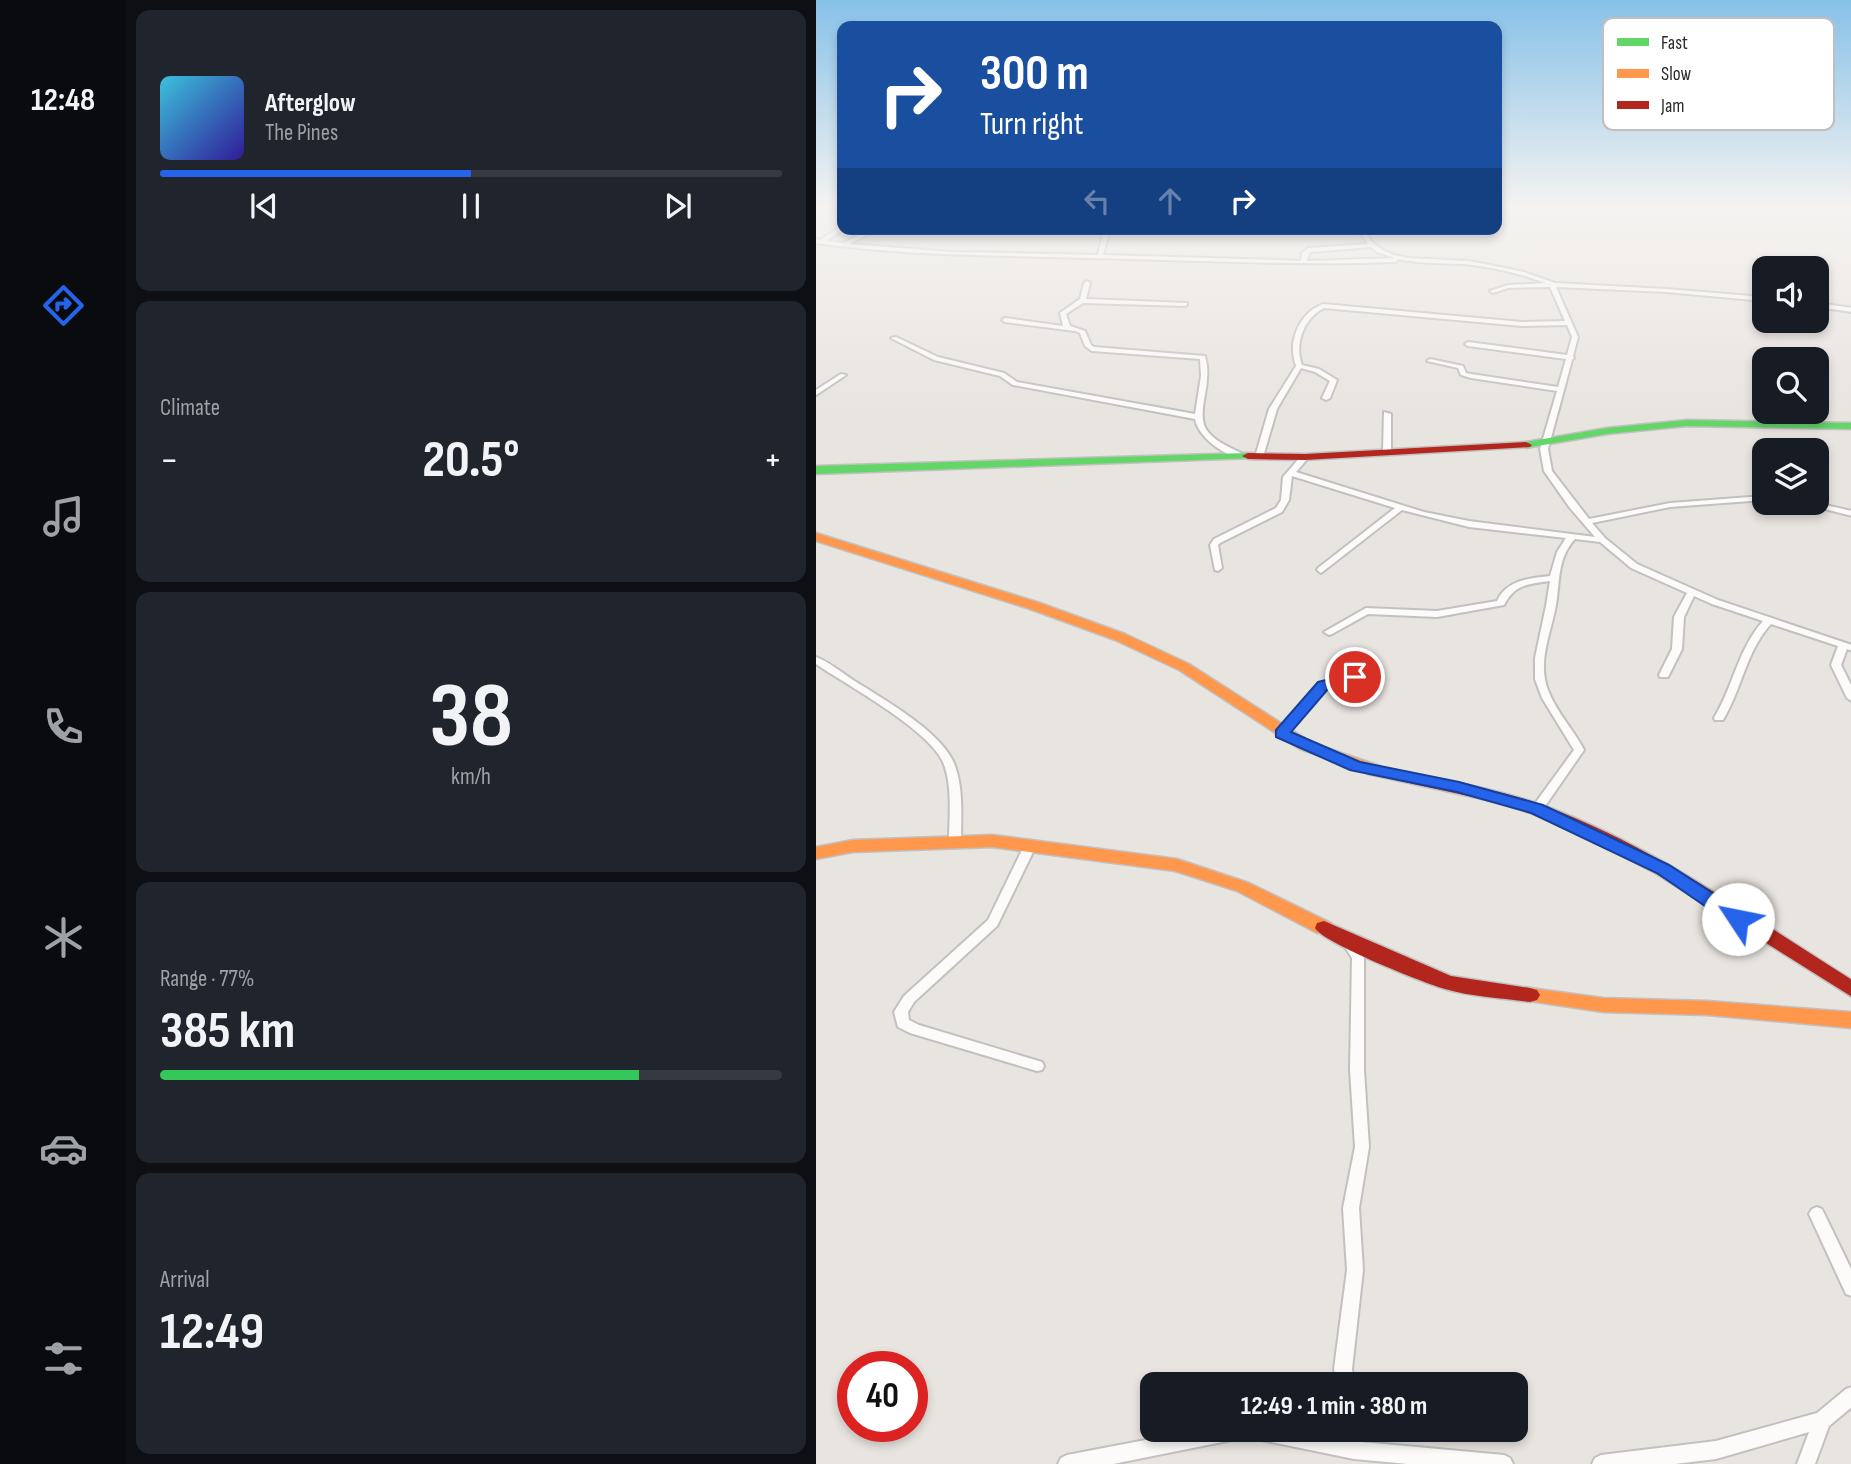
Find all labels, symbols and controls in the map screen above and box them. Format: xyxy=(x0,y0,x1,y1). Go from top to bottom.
legend xyxy=(1603,18,1834,130)
text: Fast xyxy=(1661,32,1688,55)
text: 300 m xyxy=(980,45,1089,104)
icon: right xyxy=(865,49,956,140)
text: Slow xyxy=(1661,63,1691,86)
text: 12:48 xyxy=(31,81,95,120)
text: Afterglow xyxy=(265,88,356,119)
text: Jam xyxy=(1660,95,1684,118)
text: Turn right xyxy=(980,105,1084,144)
text: The Pines xyxy=(265,119,338,147)
icon: left xyxy=(1078,182,1116,220)
icon: ahead xyxy=(1151,182,1189,220)
icon: right xyxy=(1224,182,1262,220)
icon: previous xyxy=(245,187,283,225)
icon: pause xyxy=(452,187,490,225)
icon: next xyxy=(659,187,697,225)
map controls xyxy=(1752,256,1829,515)
button: sound xyxy=(1752,256,1829,333)
icon: directions xyxy=(39,281,88,330)
button: search xyxy=(1752,347,1829,424)
text: Climate xyxy=(160,394,220,422)
text: 20.5° xyxy=(422,429,520,492)
text: − xyxy=(160,438,179,483)
text: + xyxy=(763,438,782,483)
button: layers xyxy=(1752,438,1829,515)
icon: music xyxy=(39,492,88,541)
pin xyxy=(1325,647,1385,707)
icon: arrive xyxy=(1336,658,1374,696)
text: 38 xyxy=(429,663,513,772)
icon: phone xyxy=(39,702,88,751)
text: km/h xyxy=(451,763,491,791)
position arrow xyxy=(1701,882,1775,956)
icon: climate xyxy=(39,913,88,962)
text: Range · 77% xyxy=(160,965,254,993)
text: 385 km xyxy=(160,1000,295,1063)
icon: car xyxy=(39,1124,88,1173)
text: Arrival xyxy=(160,1266,209,1294)
text: 12:49 xyxy=(160,1301,264,1364)
icon: filters xyxy=(39,1334,88,1383)
speed limit sign: 40 xyxy=(837,1351,928,1442)
text: 12:49 · 1 min · 380 m xyxy=(1241,1391,1427,1422)

